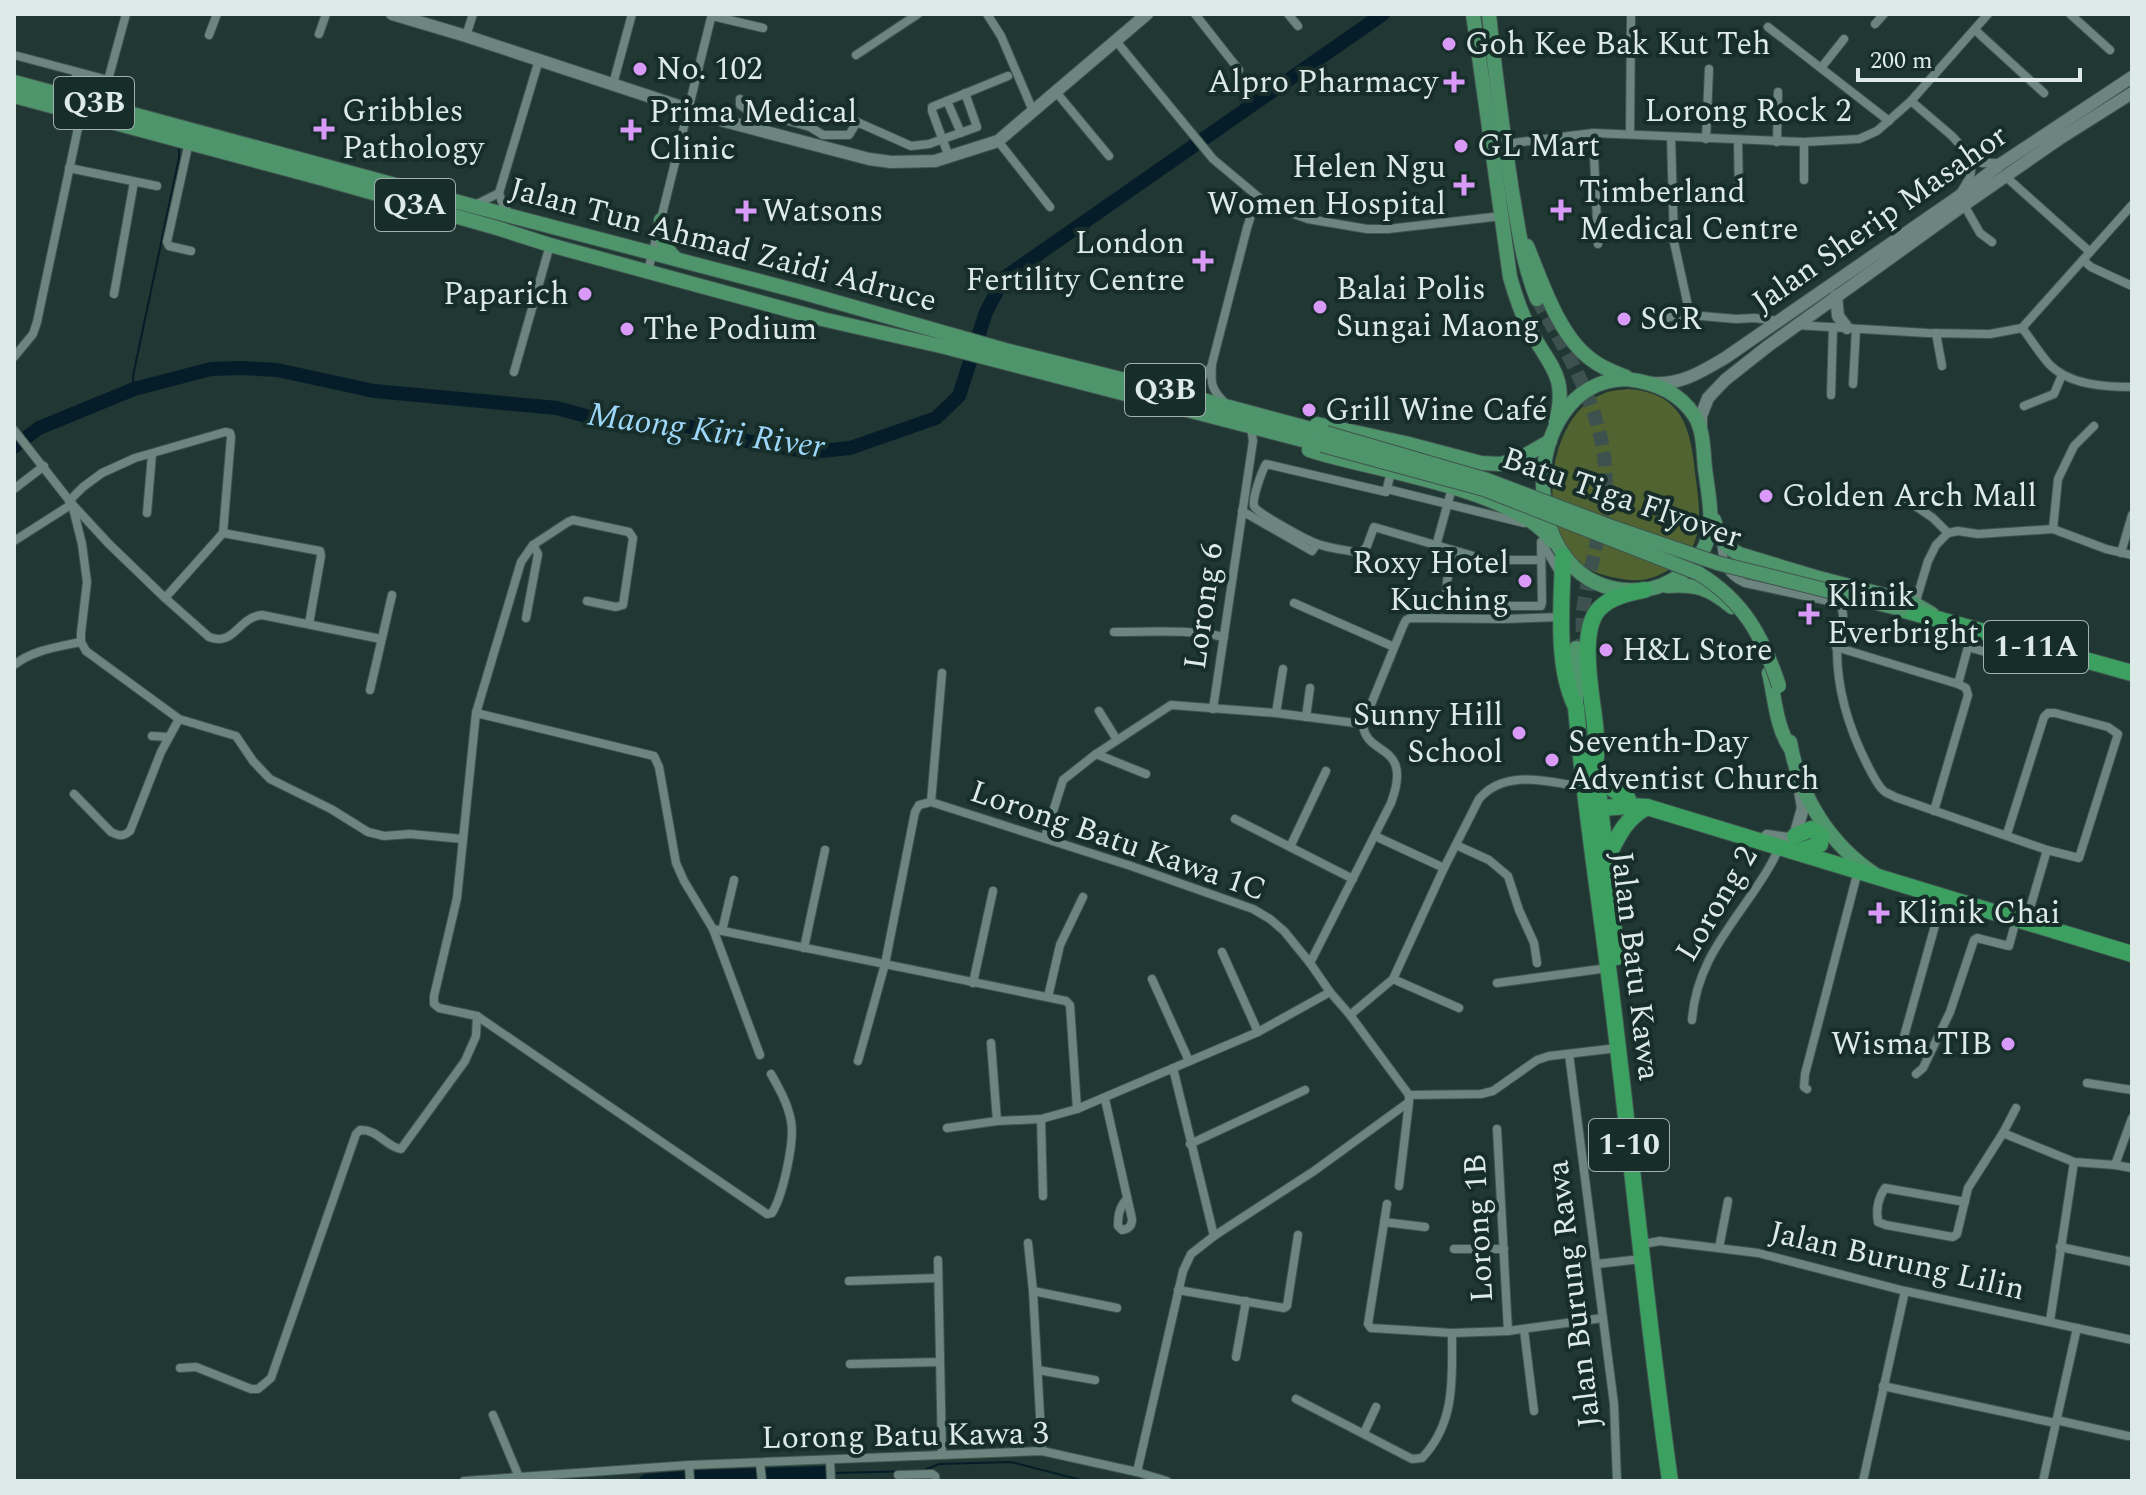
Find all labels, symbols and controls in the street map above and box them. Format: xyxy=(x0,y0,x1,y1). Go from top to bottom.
place label: Goh Kee Bak Kut Teh xyxy=(1465,20,1771,69)
scale bar xyxy=(1858,32,2080,82)
marker: Goh Kee Bak Kut Teh xyxy=(1440,35,1458,53)
text: 200 m xyxy=(1870,43,1933,79)
place label: No. 102 xyxy=(656,45,763,94)
place label: Alpro Pharmacy xyxy=(1208,58,1440,107)
marker: No. 102 xyxy=(631,60,649,78)
marker: Alpro Pharmacy xyxy=(1445,73,1463,91)
road number: Q3B xyxy=(54,77,134,129)
place label: Gribbles Pathology xyxy=(342,87,486,173)
street label: Lorong Rock 2 xyxy=(1644,87,1852,136)
place label: Prima Medical Clinic xyxy=(649,88,857,174)
street label: Jalan Sherip Masahor xyxy=(1742,112,2018,326)
marker: Gribbles Pathology xyxy=(313,118,335,140)
marker: Prima Medical Clinic xyxy=(620,119,642,141)
place label: GL Mart xyxy=(1477,122,1600,171)
marker: GL Mart xyxy=(1452,137,1470,155)
place label: Helen Ngu Women Hospital xyxy=(1207,143,1446,229)
street label: Jalan Tun Ahmad Zaidi Adruce xyxy=(504,164,942,326)
place label: Timberland Medical Centre xyxy=(1579,168,1799,254)
marker: Helen Ngu Women Hospital xyxy=(1453,174,1475,196)
road number: Q3A xyxy=(375,179,455,231)
place label: Watsons xyxy=(762,187,883,236)
marker: Timberland Medical Centre xyxy=(1550,199,1572,221)
marker: Watsons xyxy=(737,202,755,220)
place label: London Fertility Centre xyxy=(965,219,1185,305)
marker: London Fertility Centre xyxy=(1192,250,1214,272)
place label: Balai Polis Sungai Maong xyxy=(1336,265,1540,351)
place label: Paparich xyxy=(443,270,569,319)
marker: Paparich xyxy=(576,285,594,303)
place label: SCR xyxy=(1640,295,1702,344)
marker: Balai Polis Sungai Maong xyxy=(1311,298,1329,316)
place label: The Podium xyxy=(643,305,817,354)
marker: SCR xyxy=(1615,310,1633,328)
marker: The Podium xyxy=(618,320,636,338)
road number: Q3B xyxy=(1125,364,1205,416)
place label: Grill Wine Café xyxy=(1325,386,1547,435)
water label: Maong Kiri River xyxy=(584,389,828,473)
marker: Grill Wine Café xyxy=(1300,401,1318,419)
street label: Batu Tiga Flyover xyxy=(1495,434,1749,562)
place label: Golden Arch Mall xyxy=(1782,472,2037,521)
marker: Golden Arch Mall xyxy=(1757,487,1775,505)
street label: Lorong 6 xyxy=(1171,539,1237,673)
place label: Roxy Hotel Kuching xyxy=(1352,539,1509,625)
marker: Roxy Hotel Kuching xyxy=(1516,572,1534,590)
place label: Klinik Everbright xyxy=(1827,572,1979,658)
marker: Klinik Everbright xyxy=(1798,603,1820,625)
road number: 1-11A xyxy=(1984,621,2088,673)
place label: H&L Store xyxy=(1622,626,1773,675)
marker: H&L Store xyxy=(1597,641,1615,659)
place label: Sunny Hill School xyxy=(1353,691,1503,777)
place label: Seventh-Day Adventist Church xyxy=(1568,718,1819,804)
marker: Sunny Hill School xyxy=(1510,724,1528,742)
marker: Seventh-Day Adventist Church xyxy=(1543,751,1561,769)
street label: Lorong Batu Kawa 1C xyxy=(963,767,1273,915)
street label: Lorong 2 xyxy=(1663,837,1771,971)
street label: Jalan Batu Kawa xyxy=(1597,849,1673,1084)
place label: Klinik Chai xyxy=(1897,889,2061,938)
marker: Klinik Chai xyxy=(1868,902,1890,924)
place label: Wisma TIB xyxy=(1831,1020,1992,1069)
marker: Wisma TIB xyxy=(1999,1035,2017,1053)
road number: 1-10 xyxy=(1589,1119,1669,1171)
street label: Lorong 1B xyxy=(1451,1153,1507,1303)
street label: Jalan Burung Rawa xyxy=(1533,1157,1615,1431)
street label: Jalan Burung Lilin xyxy=(1765,1208,2029,1314)
street label: Lorong Batu Kawa 3 xyxy=(761,1409,1049,1463)

